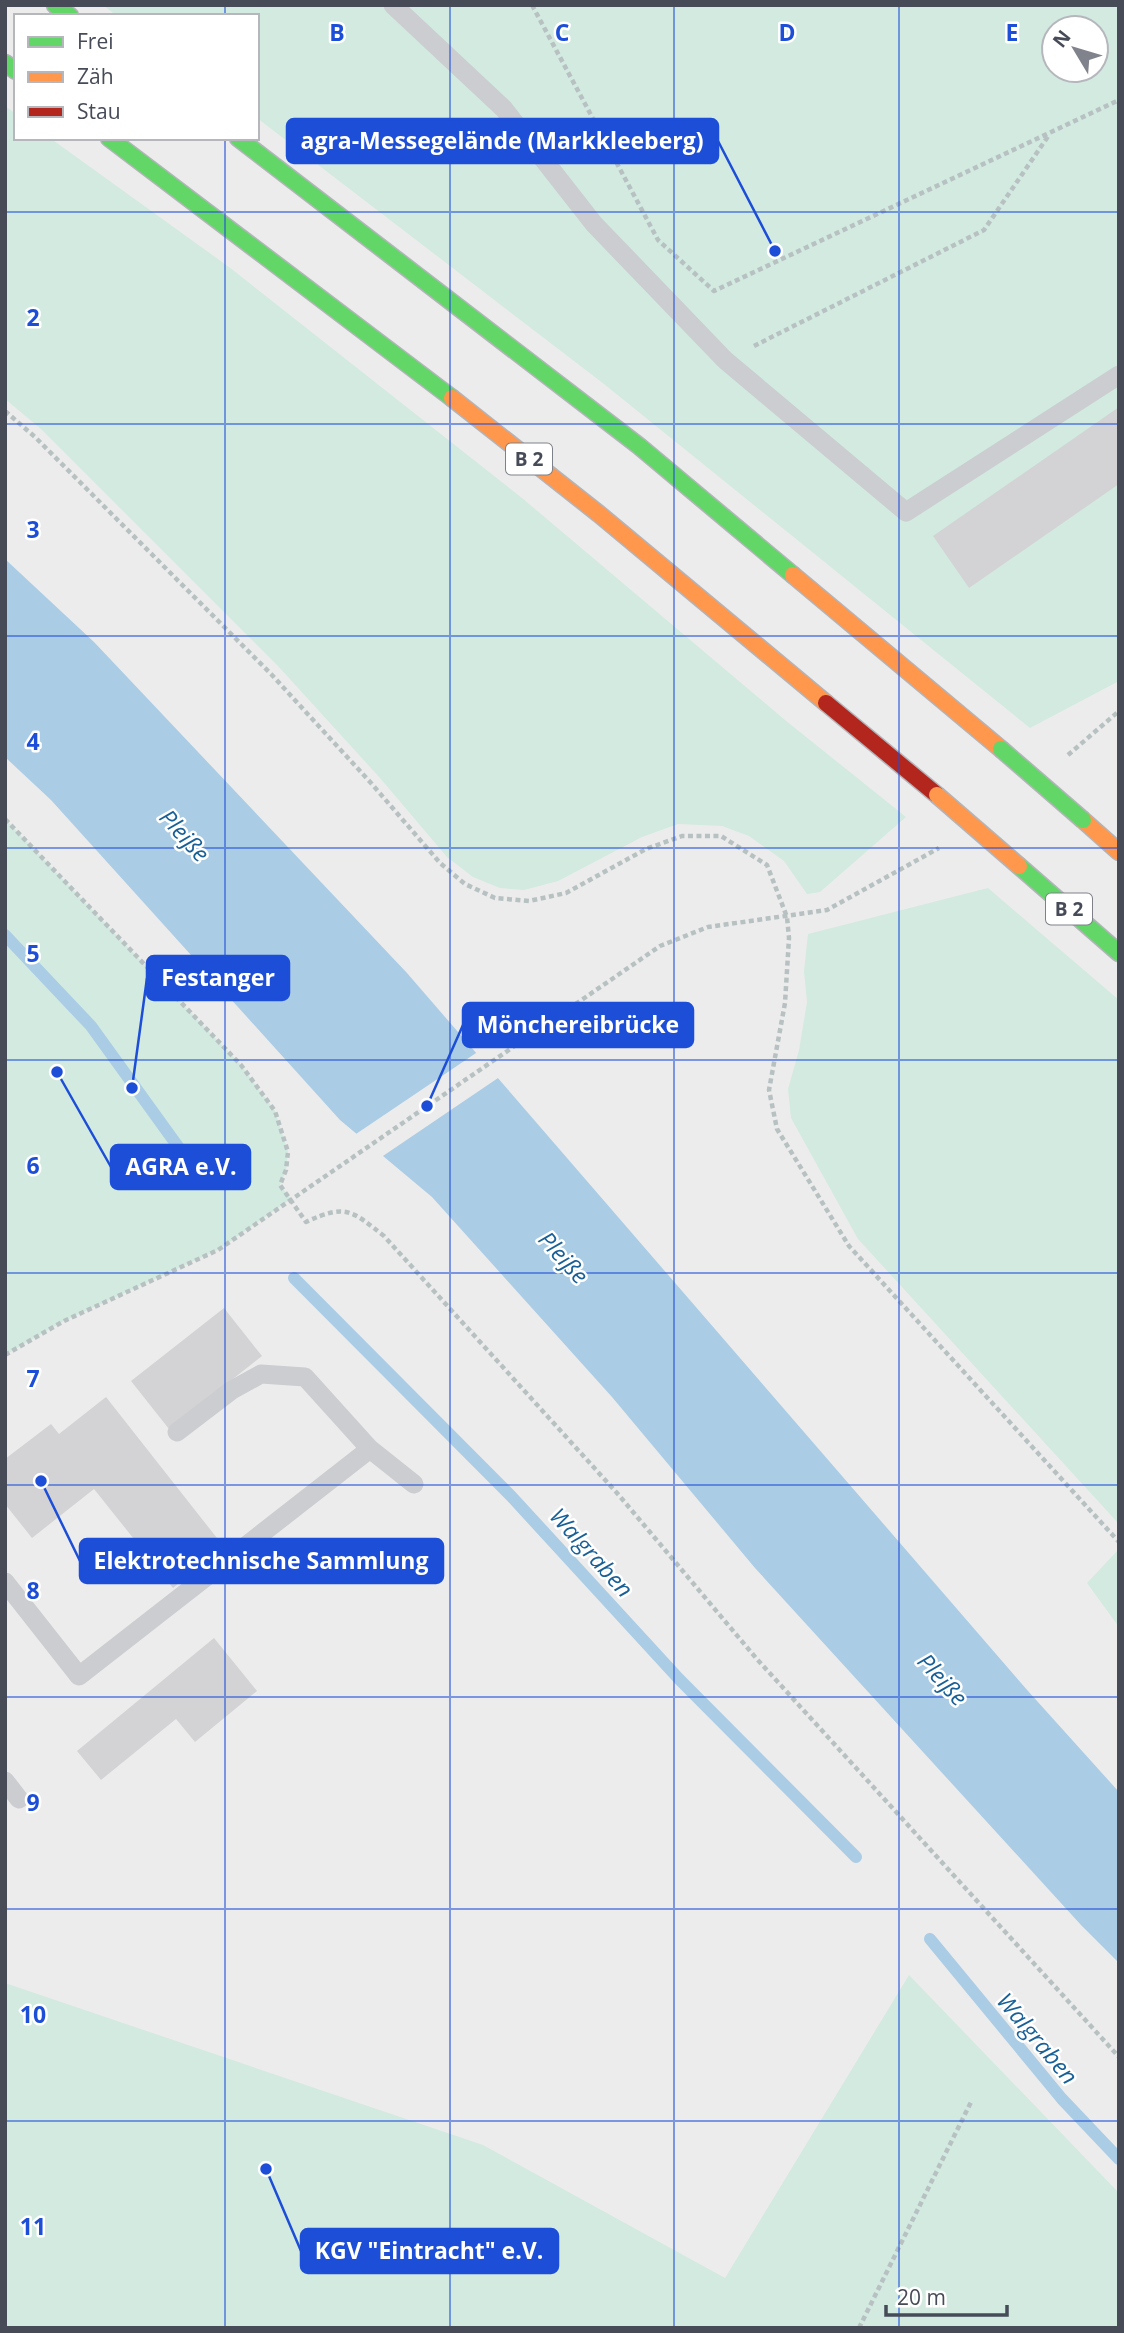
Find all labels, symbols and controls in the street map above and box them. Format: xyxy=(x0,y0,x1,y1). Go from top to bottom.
legend xyxy=(14,14,259,140)
north arrow xyxy=(1040,14,1110,84)
text: B xyxy=(329,16,345,48)
text: C xyxy=(555,16,569,48)
text: D xyxy=(778,16,796,48)
text: E xyxy=(1006,16,1018,48)
text: N xyxy=(1047,24,1077,53)
text: Frei xyxy=(77,27,114,55)
text: Zäh xyxy=(77,62,114,90)
text: Stau xyxy=(77,97,121,125)
callout: agra-Messegelände (Markkleeberg) xyxy=(287,119,718,163)
text: agra-Messegelände (Markkleeberg) xyxy=(301,124,704,156)
text: 2 xyxy=(26,301,40,333)
road number: B 2 xyxy=(506,444,552,474)
text: 3 xyxy=(26,513,40,545)
text: 4 xyxy=(26,725,40,757)
water label: Pleiße xyxy=(153,802,217,868)
road number: B 2 xyxy=(1046,894,1092,925)
text: 5 xyxy=(26,937,40,969)
callout: Festanger xyxy=(147,956,289,1000)
text: Festanger xyxy=(161,961,275,993)
callout: Mönchereibrücke xyxy=(463,1003,693,1047)
text: Mönchereibrücke xyxy=(477,1008,679,1040)
callout: AGRA e.V. xyxy=(111,1145,250,1189)
text: 6 xyxy=(26,1149,40,1181)
text: AGRA e.V. xyxy=(125,1150,237,1182)
water label: Pleiße xyxy=(532,1224,596,1290)
text: 7 xyxy=(26,1362,40,1394)
water label: Walgraben xyxy=(543,1500,641,1604)
callout: Elektrotechnische Sammlung xyxy=(80,1539,443,1583)
text: Elektrotechnische Sammlung xyxy=(94,1544,428,1576)
text: 8 xyxy=(26,1574,40,1606)
water label: Pleiße xyxy=(911,1646,975,1712)
text: 9 xyxy=(26,1786,40,1818)
water label: Walgraben xyxy=(990,1985,1086,2091)
text: 10 xyxy=(20,1998,46,2030)
text: 11 xyxy=(20,2210,46,2242)
callout: KGV "Eintracht" e.V. xyxy=(301,2229,558,2273)
text: KGV "Eintracht" e.V. xyxy=(315,2234,543,2266)
scale bar xyxy=(886,2274,1007,2318)
text: 20 m xyxy=(897,2283,946,2311)

